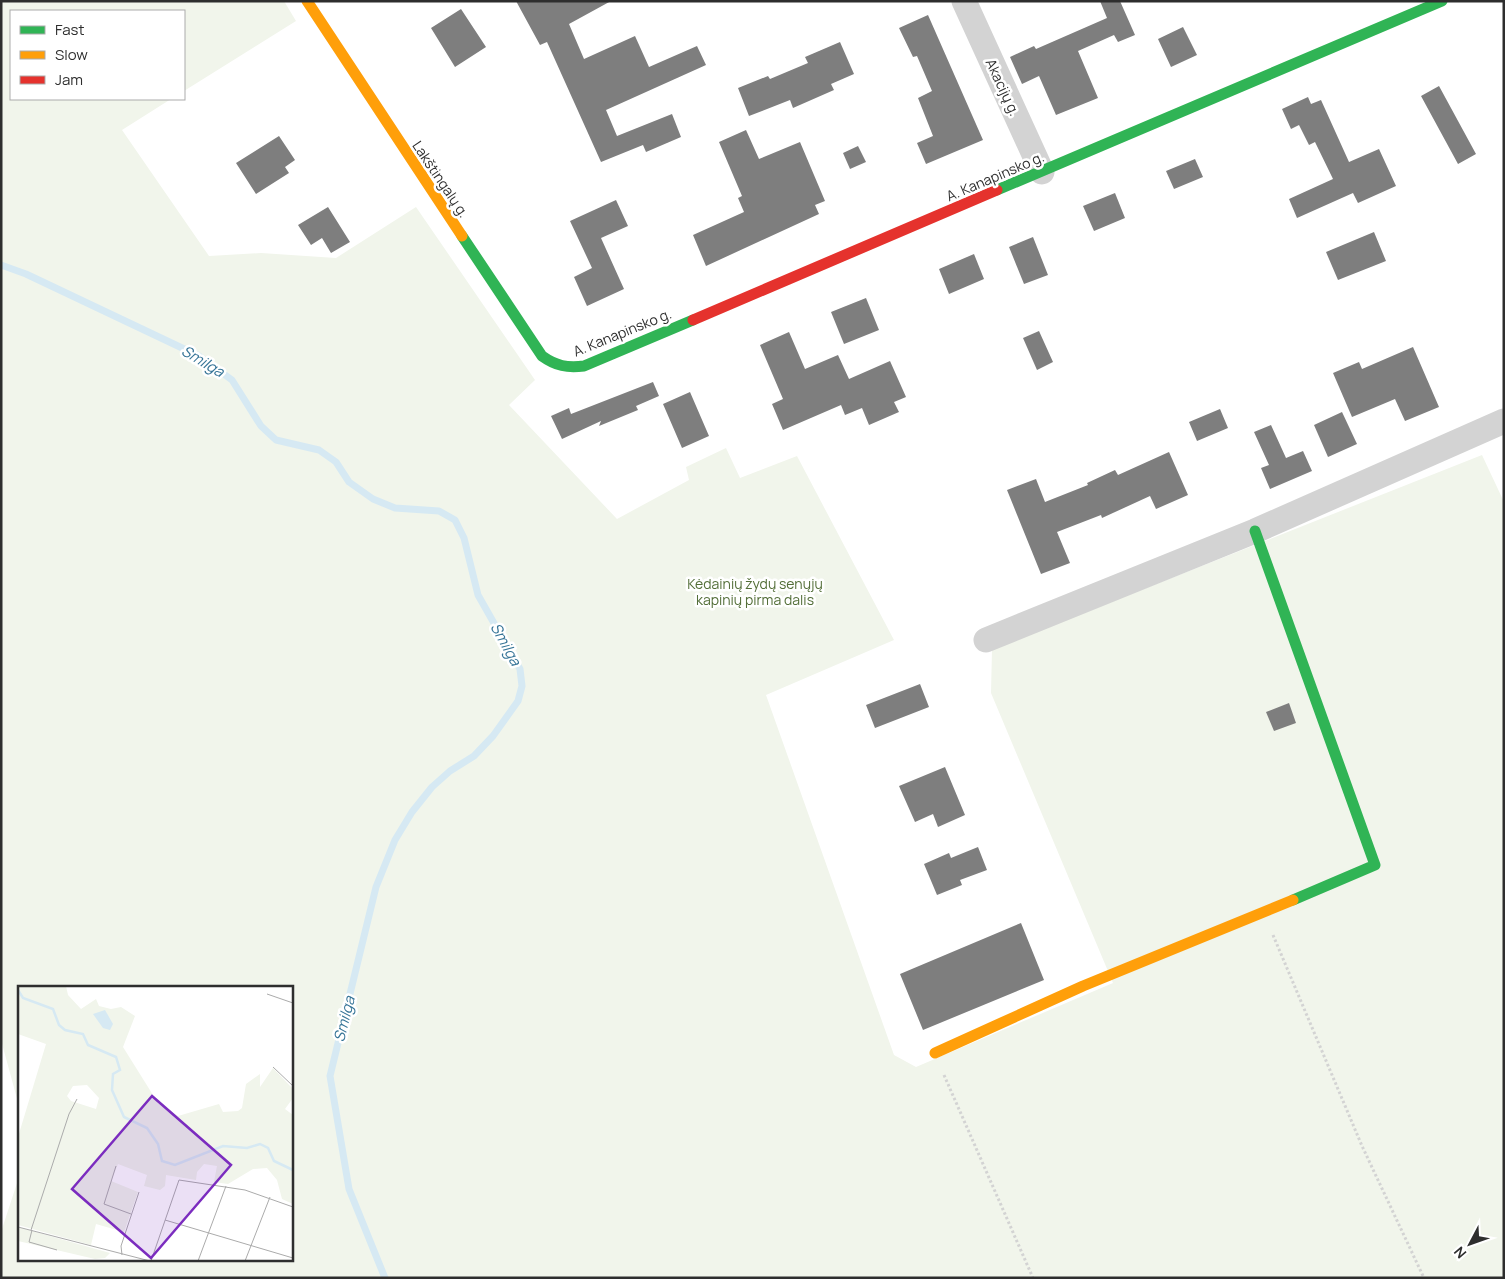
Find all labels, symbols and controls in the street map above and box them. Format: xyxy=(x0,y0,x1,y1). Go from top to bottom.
legend xyxy=(10,10,185,100)
text: Fast xyxy=(55,19,84,40)
text: Slow xyxy=(55,44,88,65)
street label: Akacijų g. xyxy=(982,55,1024,119)
text: Jam xyxy=(55,69,83,90)
street label: Lakštingalų g. xyxy=(408,137,474,221)
street label: A. Kanapinsko g. xyxy=(943,147,1047,205)
street label: A. Kanapinsko g. xyxy=(570,304,674,360)
water label: Smilga xyxy=(178,340,229,382)
park label: Kėdainių žydų senųjų kapinių pirma dalis xyxy=(687,574,823,609)
water label: Smilga xyxy=(486,619,527,670)
inset map xyxy=(18,986,292,1262)
water label: Smilga xyxy=(328,993,360,1044)
north arrow xyxy=(1445,1219,1495,1269)
text: N xyxy=(1449,1243,1470,1263)

